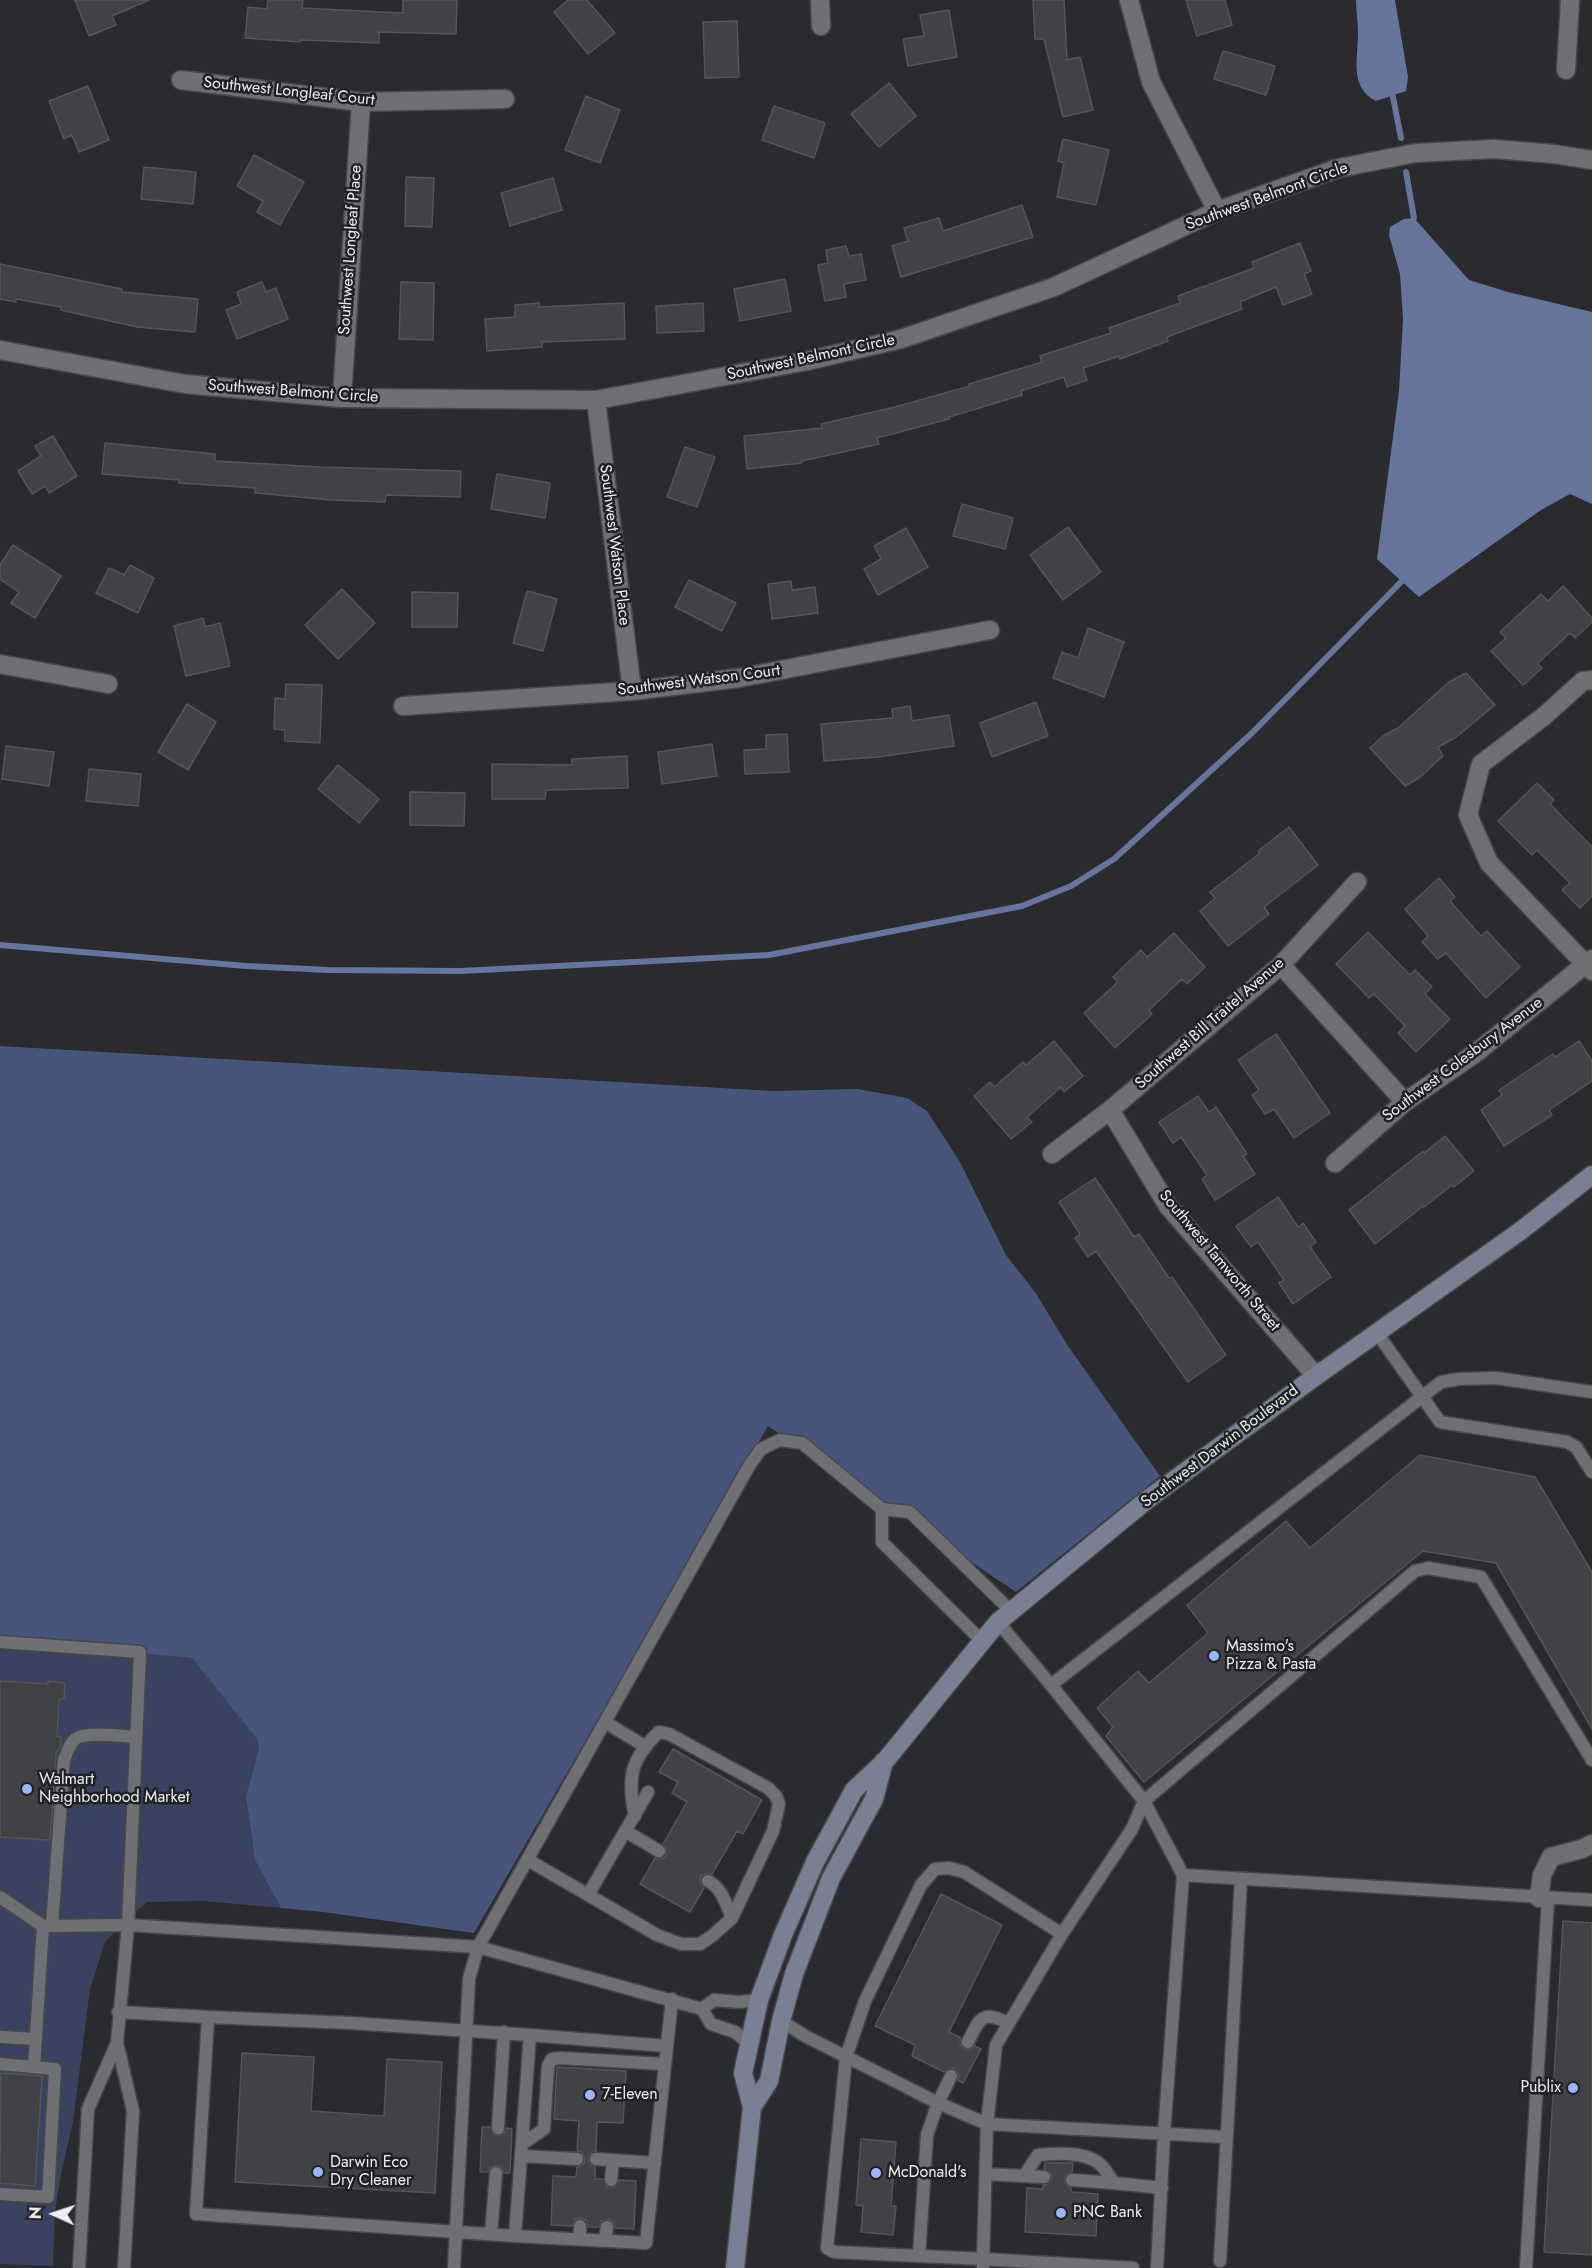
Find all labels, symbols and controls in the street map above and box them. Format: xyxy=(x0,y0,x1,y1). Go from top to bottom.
street label: Southwest Longleaf Court xyxy=(203,73,375,111)
street label: Southwest Belmont Circle xyxy=(1183,159,1351,235)
street label: Southwest Longleaf Place xyxy=(335,164,367,336)
street label: Southwest Belmont Circle xyxy=(725,331,897,385)
street label: Southwest Belmont Circle xyxy=(207,376,379,408)
street label: Southwest Watson Place xyxy=(595,463,633,627)
street label: Southwest Watson Court xyxy=(617,662,781,700)
street label: Southwest Bill Traitel Avenue xyxy=(1132,954,1288,1094)
street label: Southwest Colesbury Avenue xyxy=(1379,994,1547,1126)
street label: Southwest Tamworth Street xyxy=(1154,1187,1284,1335)
street label: Southwest Darwin Boulevard xyxy=(1138,1382,1302,1512)
place label: Massimo's Pizza & Pasta xyxy=(1226,1637,1316,1675)
marker: Massimo's Pizza & Pasta xyxy=(1207,1649,1221,1663)
place label: Walmart Neighborhood Market xyxy=(39,1770,189,1808)
marker: Walmart Neighborhood Market xyxy=(20,1782,34,1796)
place label: Publix xyxy=(1520,2078,1561,2098)
marker: Publix xyxy=(1566,2081,1580,2095)
place label: 7-Eleven xyxy=(602,2085,658,2105)
marker: 7-Eleven xyxy=(583,2088,597,2102)
place label: Darwin Eco Dry Cleaner xyxy=(330,2153,411,2191)
place label: McDonald's xyxy=(888,2163,967,2183)
marker: Darwin Eco Dry Cleaner xyxy=(311,2165,325,2179)
marker: McDonald's xyxy=(869,2166,883,2180)
north arrow xyxy=(24,2184,84,2244)
place label: PNC Bank xyxy=(1073,2203,1142,2223)
text: N xyxy=(24,2206,47,2220)
marker: PNC Bank xyxy=(1054,2206,1068,2220)

